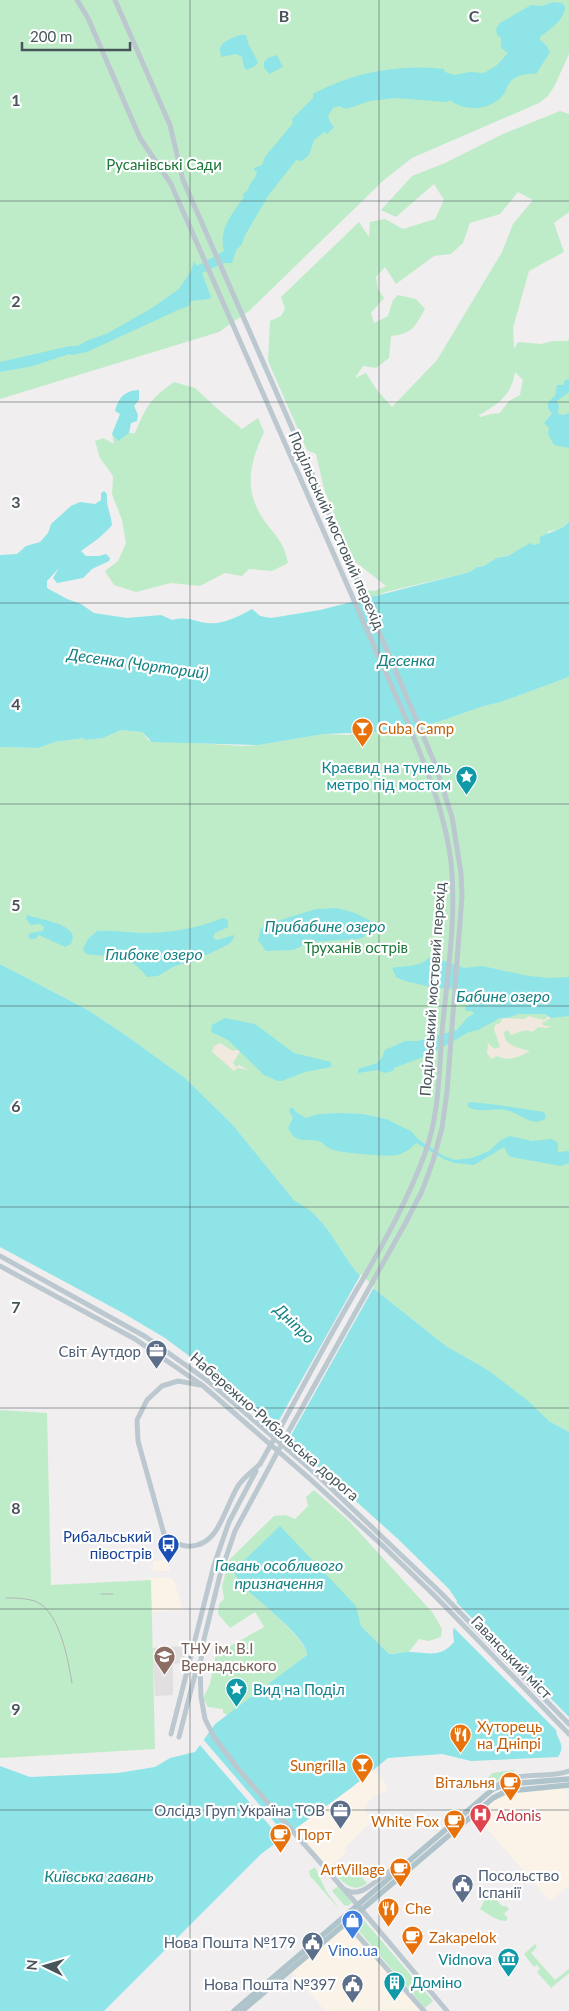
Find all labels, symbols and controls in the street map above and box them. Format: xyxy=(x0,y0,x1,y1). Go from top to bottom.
text: B xyxy=(279,6,289,25)
text: C xyxy=(469,6,480,25)
scale bar xyxy=(22,20,130,52)
text: 200 m xyxy=(30,27,72,45)
text: 1 xyxy=(11,90,21,109)
park label: Русанівські Сади xyxy=(106,155,222,173)
text: 2 xyxy=(11,291,21,310)
street label: Подільський мостовий перехід xyxy=(285,428,389,632)
text: 3 xyxy=(11,492,21,511)
water label: Десенка (Чорторий) xyxy=(65,644,210,682)
water label: Десенка xyxy=(376,650,435,669)
text: 4 xyxy=(11,694,21,713)
bar icon: Cuba Camp xyxy=(350,716,374,747)
place label: Cuba Camp xyxy=(378,719,454,737)
place label: Краєвид на тунель метро під мостом xyxy=(321,758,451,793)
place icon: Краєвид на тунель метро під мостом xyxy=(455,764,479,795)
street label: Подільський мостовий перехід xyxy=(416,881,448,1097)
text: 5 xyxy=(11,895,21,914)
water label: Прибабине озеро xyxy=(264,916,386,935)
park label: Труханів острів xyxy=(304,938,408,956)
water label: Глибоке озеро xyxy=(105,944,203,963)
water label: Бабине озеро xyxy=(456,986,550,1005)
text: 6 xyxy=(11,1096,21,1115)
text: 7 xyxy=(11,1297,21,1316)
water label: Дніпро xyxy=(270,1298,319,1347)
office icon: Світ Аутдор xyxy=(145,1339,169,1370)
place label: Світ Аутдор xyxy=(58,1342,141,1360)
street label: Набережно-Рибальська дорога xyxy=(187,1348,363,1504)
text: 8 xyxy=(11,1498,21,1517)
place label: Рибальський півострів xyxy=(63,1527,152,1562)
bus stop icon: Рибальський півострів xyxy=(156,1533,180,1564)
water label: Гавань особливого призначення xyxy=(215,1555,343,1592)
street label: Гаванський міст xyxy=(468,1612,557,1703)
place label: ТНУ ім. В.І Вернадського xyxy=(181,1639,277,1674)
school or university icon: ТНУ ім. В.І Вернадського xyxy=(153,1645,177,1676)
place icon: Вид на Поділ xyxy=(225,1677,249,1708)
place label: Вид на Поділ xyxy=(253,1680,345,1698)
text: 9 xyxy=(11,1699,21,1718)
place label: Хуторець на Дніпрі xyxy=(477,1717,542,1752)
restaurant icon: Хуторець на Дніпрі xyxy=(449,1723,473,1754)
bar icon: Sungrilla xyxy=(350,1753,374,1784)
place label: Sungrilla xyxy=(290,1756,346,1774)
cafe icon: Вітальня xyxy=(499,1770,523,1801)
place label: Вітальня xyxy=(435,1773,495,1791)
office icon: Олсідз Груп Україна ТОВ xyxy=(329,1798,353,1829)
place label: Олсідз Груп Україна ТОВ xyxy=(154,1801,325,1819)
hospital icon: Adonis xyxy=(468,1803,492,1834)
place label: Adonis xyxy=(496,1806,541,1824)
cafe icon: White Fox xyxy=(443,1809,467,1840)
place label: White Fox xyxy=(371,1812,440,1830)
cafe icon: Порт xyxy=(269,1822,293,1853)
place label: Порт xyxy=(297,1825,332,1843)
cafe icon: ArtVillage xyxy=(389,1857,413,1888)
place label: ArtVillage xyxy=(321,1860,385,1878)
water label: Київська гавань xyxy=(44,1866,154,1885)
place label: Посольство Іспанії xyxy=(478,1866,559,1901)
public building icon: Посольство Іспанії xyxy=(450,1872,474,1903)
restaurant icon: Che xyxy=(377,1896,401,1927)
place label: Che xyxy=(405,1899,431,1917)
shop icon: Vino.ua xyxy=(341,1909,365,1940)
cafe icon: Zakapelok xyxy=(401,1925,425,1956)
place label: Zakapelok xyxy=(429,1928,497,1946)
public building icon: Нова Пошта №179 xyxy=(300,1930,324,1961)
place label: Нова Пошта №179 xyxy=(164,1933,296,1951)
north arrow xyxy=(20,1941,70,1991)
place label: Vino.ua xyxy=(328,1941,378,1959)
museum icon: Vidnova xyxy=(496,1947,520,1978)
place label: Vidnova xyxy=(438,1950,492,1968)
text: N xyxy=(23,1959,40,1971)
building icon: Доміно xyxy=(383,1970,407,2001)
public building icon: Нова Пошта №397 xyxy=(340,1972,364,2003)
place label: Доміно xyxy=(411,1973,462,1991)
place label: Нова Пошта №397 xyxy=(204,1975,336,1993)

